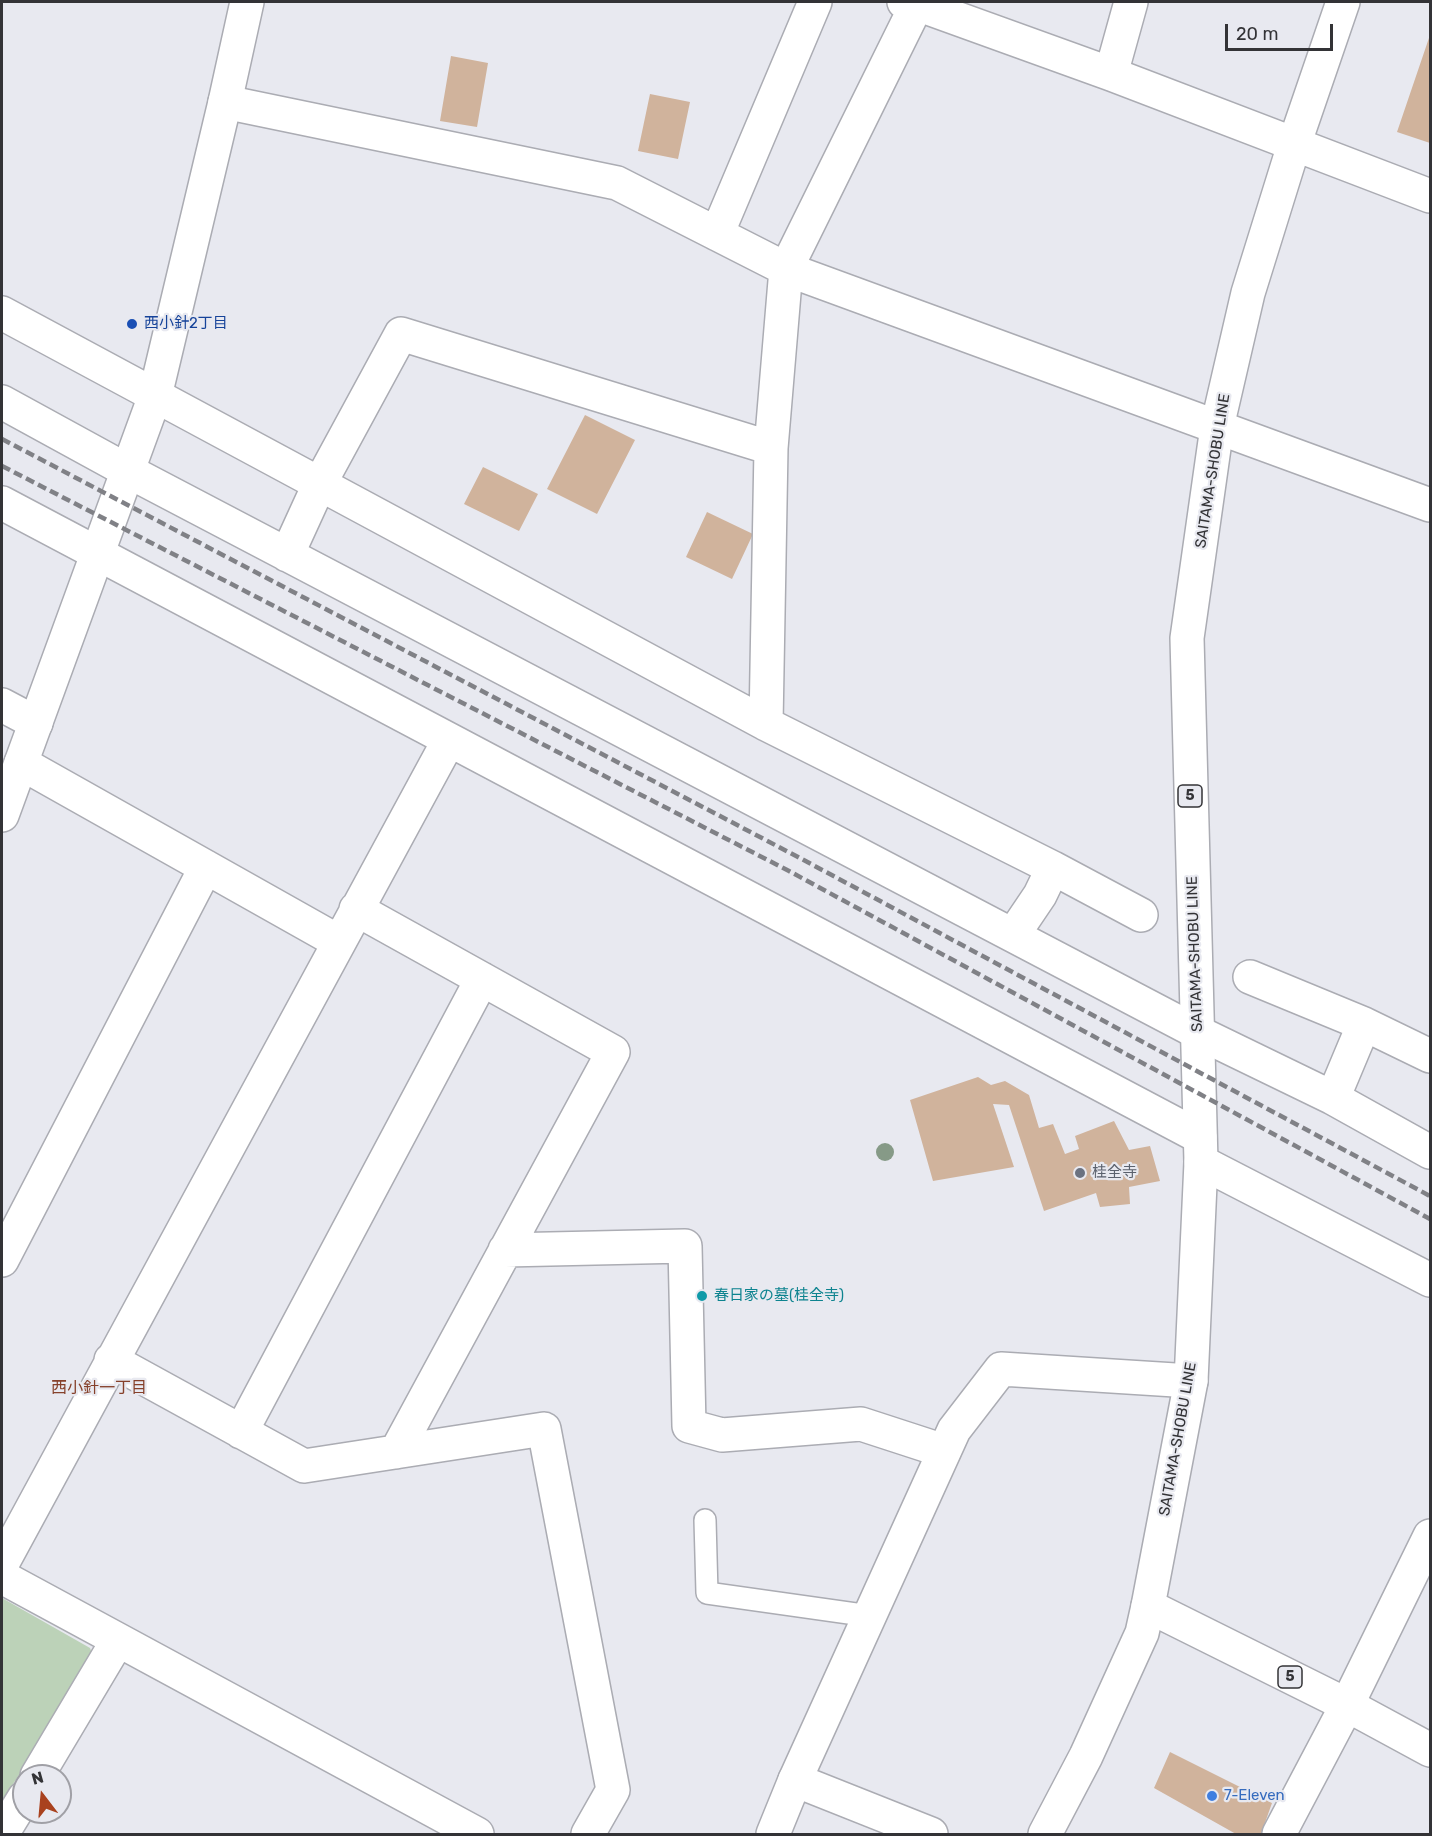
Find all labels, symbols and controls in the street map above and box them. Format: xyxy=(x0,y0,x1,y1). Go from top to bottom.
scale bar xyxy=(1228,12,1336,50)
text: 20 m xyxy=(1236,23,1278,45)
place label: 西小針2丁目 xyxy=(144,315,228,333)
marker: 西小針2丁目 xyxy=(125,317,139,331)
street label: SAITAMA-SHOBU LINE xyxy=(1192,393,1234,549)
road number: 5 xyxy=(1178,785,1202,807)
street label: SAITAMA-SHOBU LINE xyxy=(1183,876,1207,1032)
place label: 桂全寺 xyxy=(1092,1164,1137,1182)
marker: 桂全寺 xyxy=(1073,1166,1087,1180)
place label: 春日家の墓(桂全寺) xyxy=(714,1287,844,1305)
marker: 春日家の墓(桂全寺) xyxy=(695,1289,709,1303)
street label: SAITAMA-SHOBU LINE xyxy=(1156,1361,1200,1517)
district label: 西小針一丁目 xyxy=(51,1378,147,1398)
road number: 5 xyxy=(1278,1666,1302,1688)
north arrow xyxy=(12,1764,72,1824)
text: N xyxy=(29,1767,46,1789)
place label: 7-Eleven xyxy=(1224,1787,1285,1805)
marker: 7-Eleven xyxy=(1205,1789,1219,1803)

